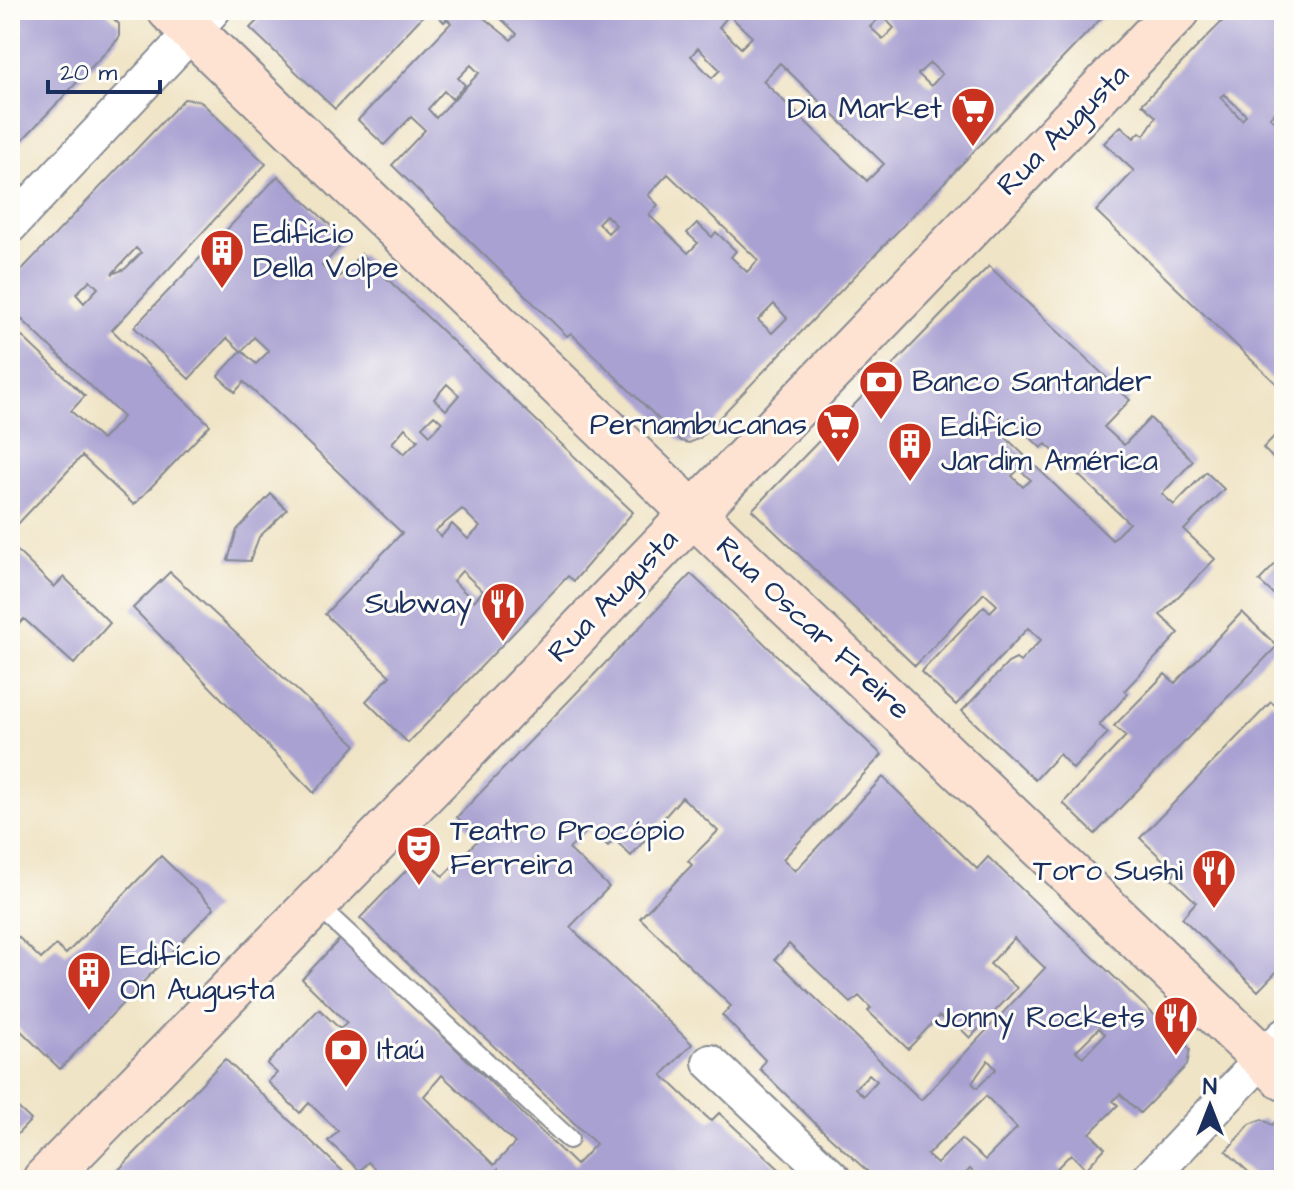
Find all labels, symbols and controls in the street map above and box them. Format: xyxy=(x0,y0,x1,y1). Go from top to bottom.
scale bar xyxy=(48,44,160,94)
street label: Rua Augusta xyxy=(988,55,1139,206)
text: 20 m xyxy=(60,56,117,90)
supermarket icon: Dia Market xyxy=(949,85,997,148)
place label: Dia Market xyxy=(787,88,942,130)
place label: Edifício Della Volpe xyxy=(253,213,399,289)
building icon: Edifício Della Volpe xyxy=(198,227,246,290)
bank icon: Banco Santander xyxy=(857,358,905,421)
place label: Banco Santander xyxy=(912,361,1152,403)
supermarket icon: Pernambucanas xyxy=(814,401,862,464)
place label: Pernambucanas xyxy=(590,404,807,446)
place label: Edifício Jardim América xyxy=(941,406,1158,482)
building icon: Edifício Jardim América xyxy=(886,420,934,483)
street label: Rua Augusta xyxy=(538,520,688,673)
street label: Rua Oscar Freire xyxy=(706,526,920,730)
restaurant icon: Subway xyxy=(479,580,527,643)
place label: Subway xyxy=(365,583,472,626)
place label: Teatro Procópio Ferreira xyxy=(450,810,684,886)
theatre icon: Teatro Procópio Ferreira xyxy=(395,824,443,887)
restaurant icon: Toro Sushi xyxy=(1190,847,1238,910)
place label: Toro Sushi xyxy=(1033,850,1183,892)
place label: Edifício On Augusta xyxy=(120,935,275,1012)
building icon: Edifício On Augusta xyxy=(65,949,113,1012)
restaurant icon: Jonny Rockets xyxy=(1152,994,1200,1057)
place label: Jonny Rockets xyxy=(935,997,1145,1040)
bank icon: Itaú xyxy=(322,1026,370,1089)
place label: Itaú xyxy=(377,1029,424,1071)
north arrow xyxy=(1170,1066,1250,1146)
text: N xyxy=(1203,1072,1217,1103)

